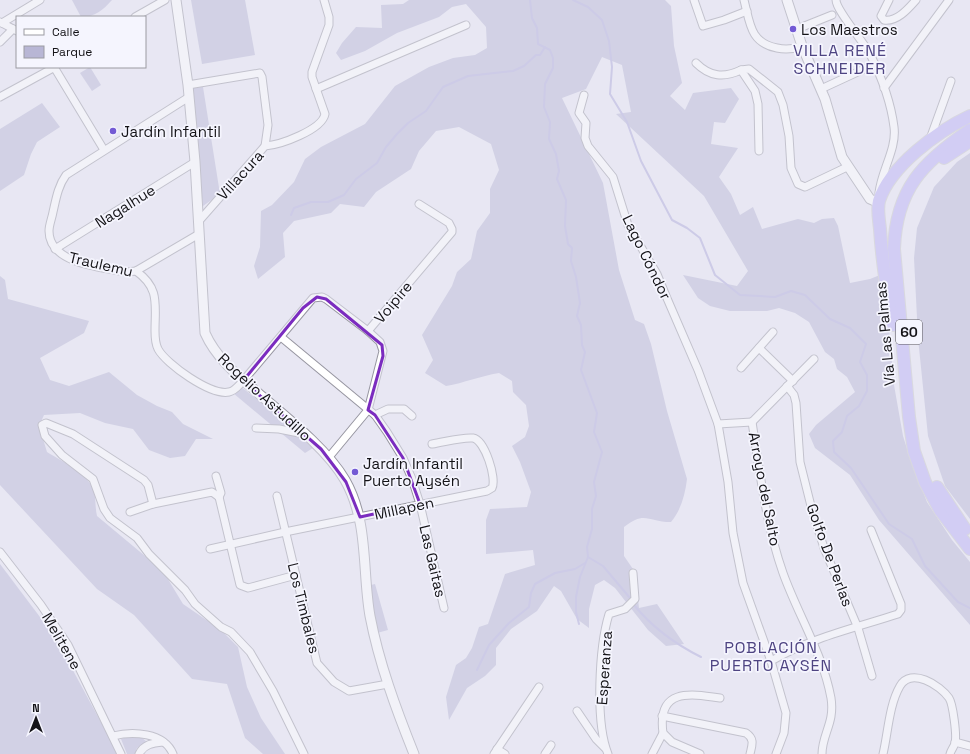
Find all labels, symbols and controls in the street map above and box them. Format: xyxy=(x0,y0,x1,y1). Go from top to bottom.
legend xyxy=(16,16,146,68)
place label: Los Maestros xyxy=(801,20,898,39)
text: Calle xyxy=(52,24,80,40)
marker: Los Maestros xyxy=(788,24,798,34)
district label: VILLA RENÉ SCHNEIDER xyxy=(793,40,887,79)
text: Parque xyxy=(52,44,92,60)
place label: Jardín Infantil xyxy=(121,122,221,141)
marker: Jardín Infantil xyxy=(108,126,118,136)
street label: Villacura xyxy=(213,146,268,204)
street label: Nagalhue xyxy=(91,180,159,232)
street label: Lago Cóndor xyxy=(618,211,676,303)
street label: Traulemu xyxy=(67,247,135,281)
street label: Voipire xyxy=(370,277,416,327)
street label: Vía Las Palmas xyxy=(871,281,899,387)
road number: 60 xyxy=(896,320,922,344)
street label: Rogelio Astudillo xyxy=(214,349,316,445)
street label: Arroyo del Salto xyxy=(745,430,785,548)
place label: Jardín Infantil Puerto Aysén xyxy=(363,454,463,490)
marker: Jardín Infantil Puerto Aysén xyxy=(350,467,360,477)
street label: Millapen xyxy=(372,492,436,524)
street label: Golfo De Perlas xyxy=(803,501,857,609)
street label: Las Gaitas xyxy=(415,523,451,599)
street label: Los Timbales xyxy=(284,561,324,655)
street label: Melitene xyxy=(38,609,86,673)
street label: Esperanza xyxy=(592,630,616,706)
district label: POBLACIÓN PUERTO AYSÉN xyxy=(710,637,832,676)
north arrow xyxy=(16,698,56,738)
text: N xyxy=(32,701,40,715)

